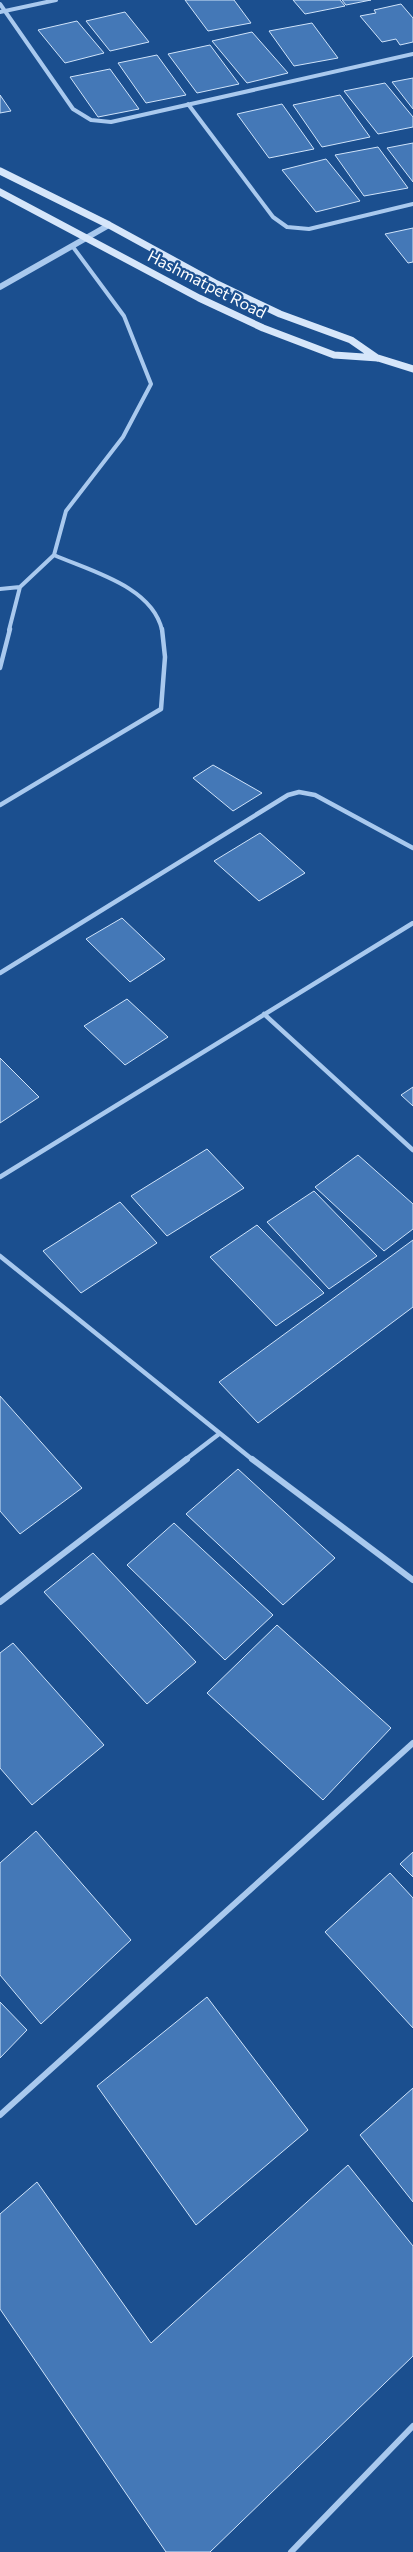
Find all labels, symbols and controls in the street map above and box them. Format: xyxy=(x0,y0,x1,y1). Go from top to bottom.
street label: Hashmatpet Road xyxy=(145,245,270,322)

